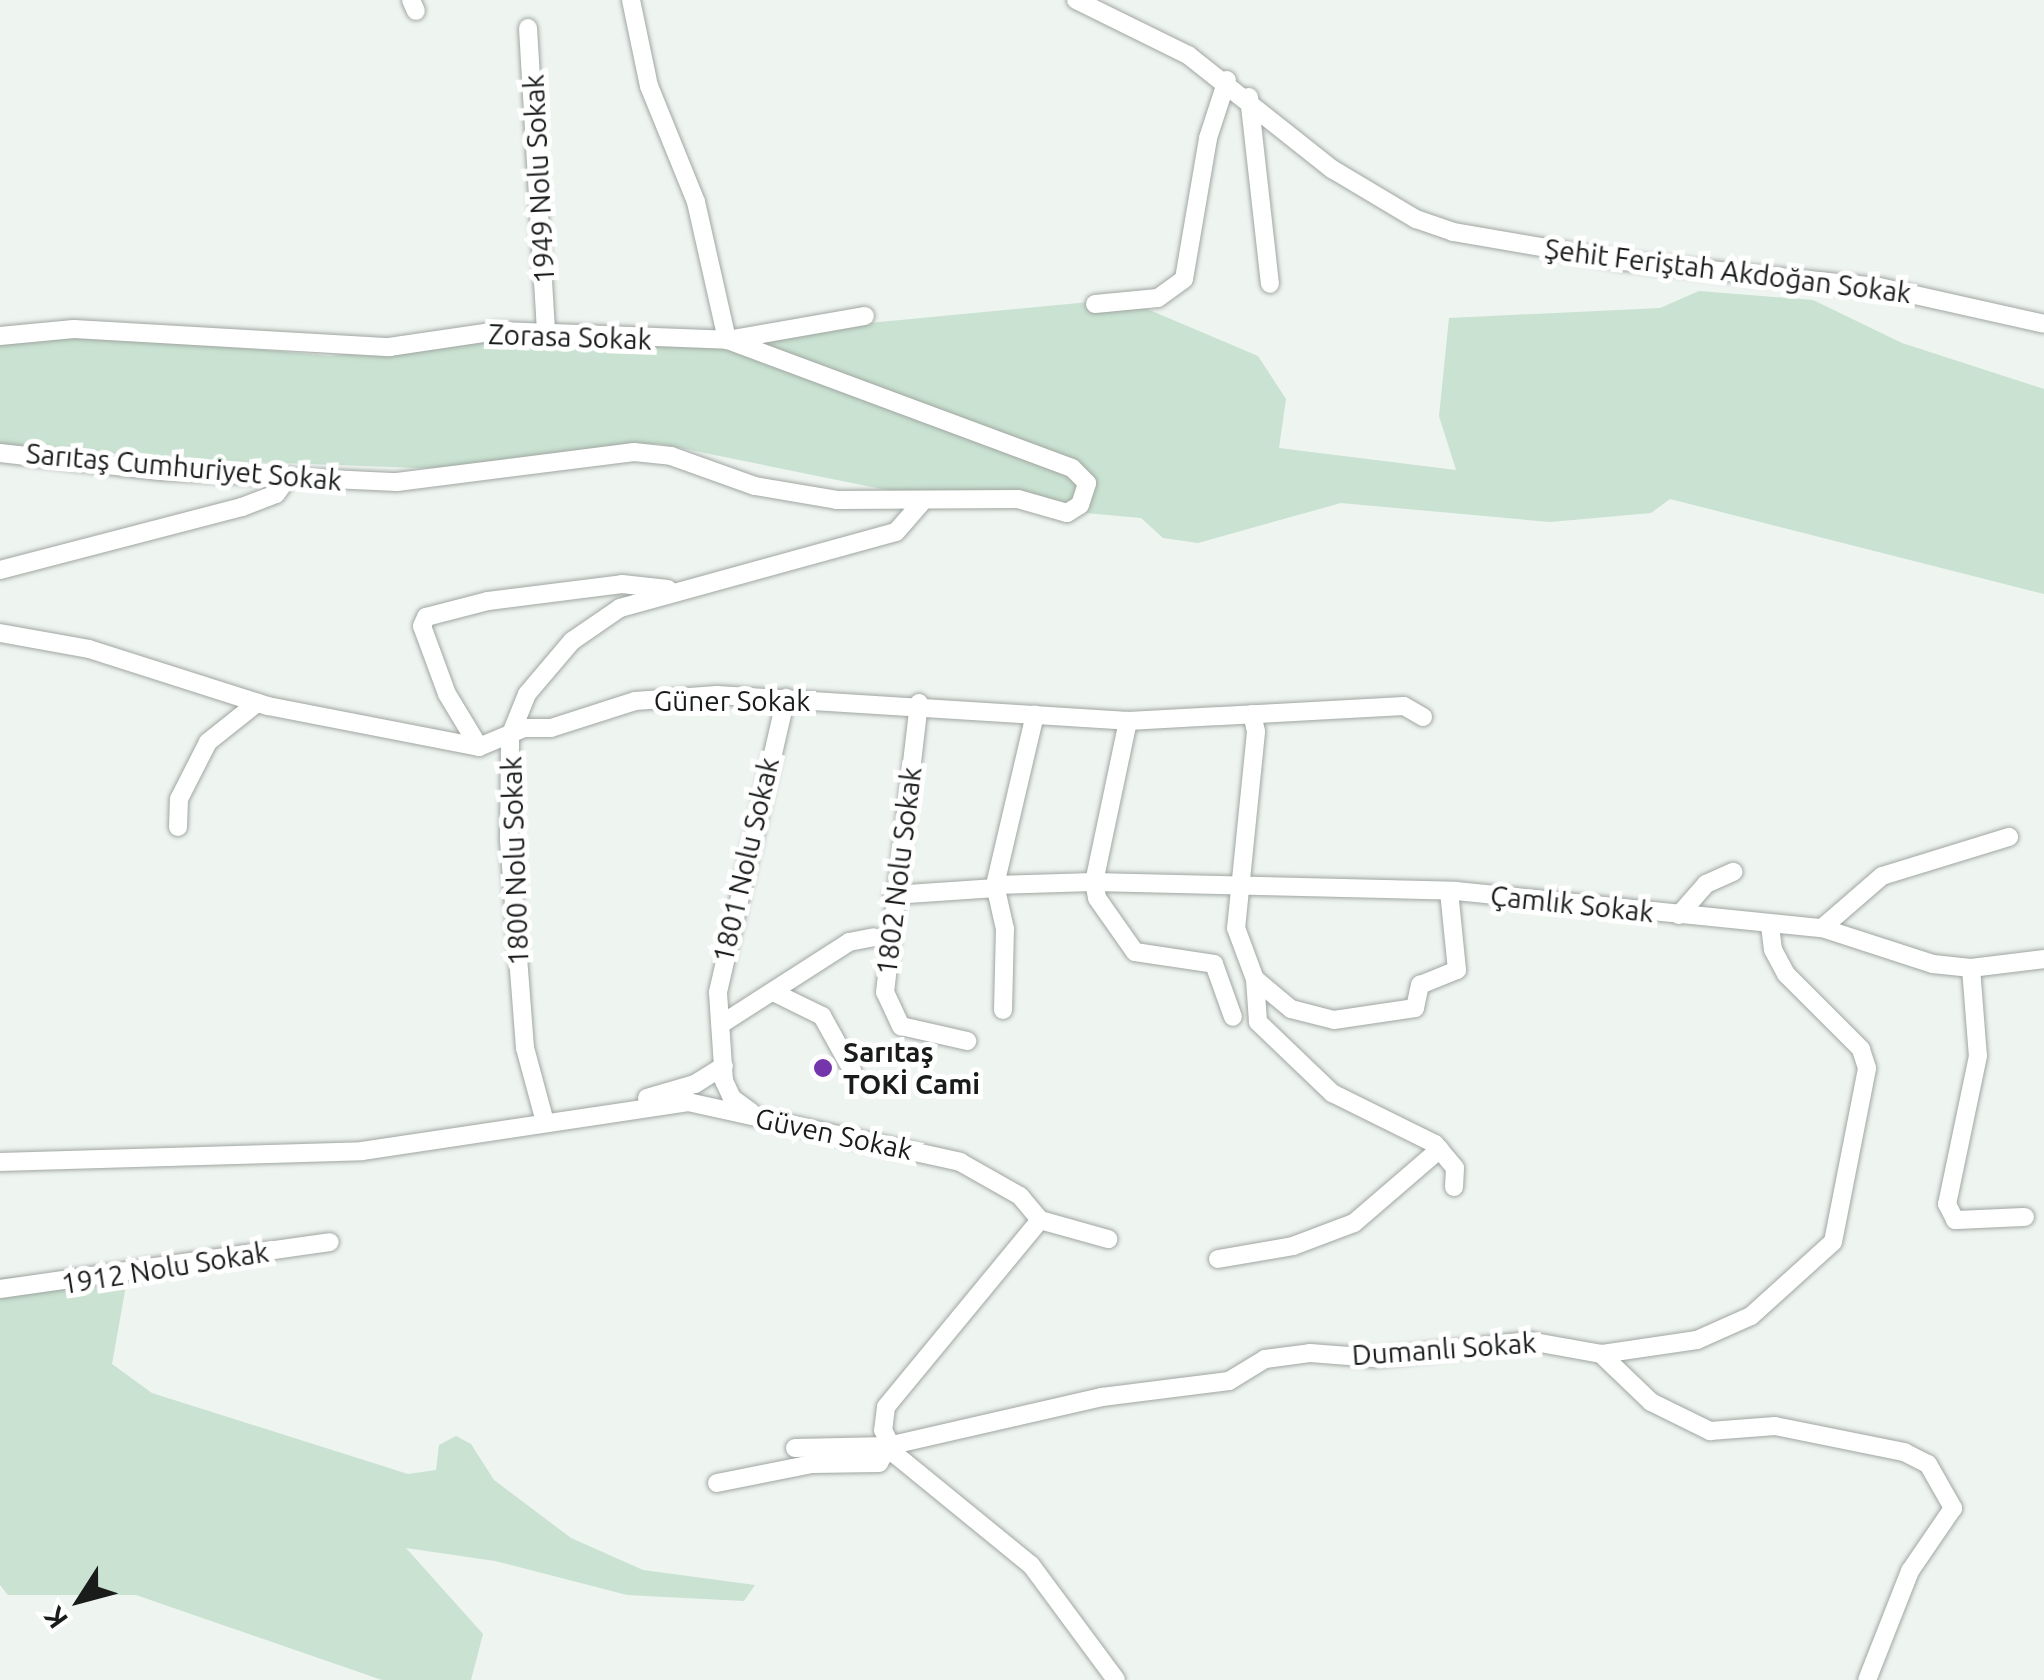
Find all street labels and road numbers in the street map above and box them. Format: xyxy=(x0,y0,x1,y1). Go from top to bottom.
street label: 1949 Nolu Sokak xyxy=(517,74,561,284)
street label: Şehit Feriştah Akdoğan Sokak xyxy=(1543,232,1913,310)
street label: Zorasa Sokak xyxy=(488,317,652,357)
street label: Sarıtaş Cumhuriyet Sokak xyxy=(25,436,343,498)
street label: Güner Sokak xyxy=(654,684,810,718)
street label: 1801 Nolu Sokak xyxy=(706,754,786,966)
street label: 1800 Nolu Sokak xyxy=(495,756,535,966)
street label: 1802 Nolu Sokak xyxy=(870,765,928,977)
street label: Çamlık Sokak xyxy=(1489,879,1655,929)
street label: Güven Sokak xyxy=(752,1101,916,1167)
street label: 1912 Nolu Sokak xyxy=(59,1235,271,1301)
street label: Dumanlı Sokak xyxy=(1351,1326,1537,1372)

